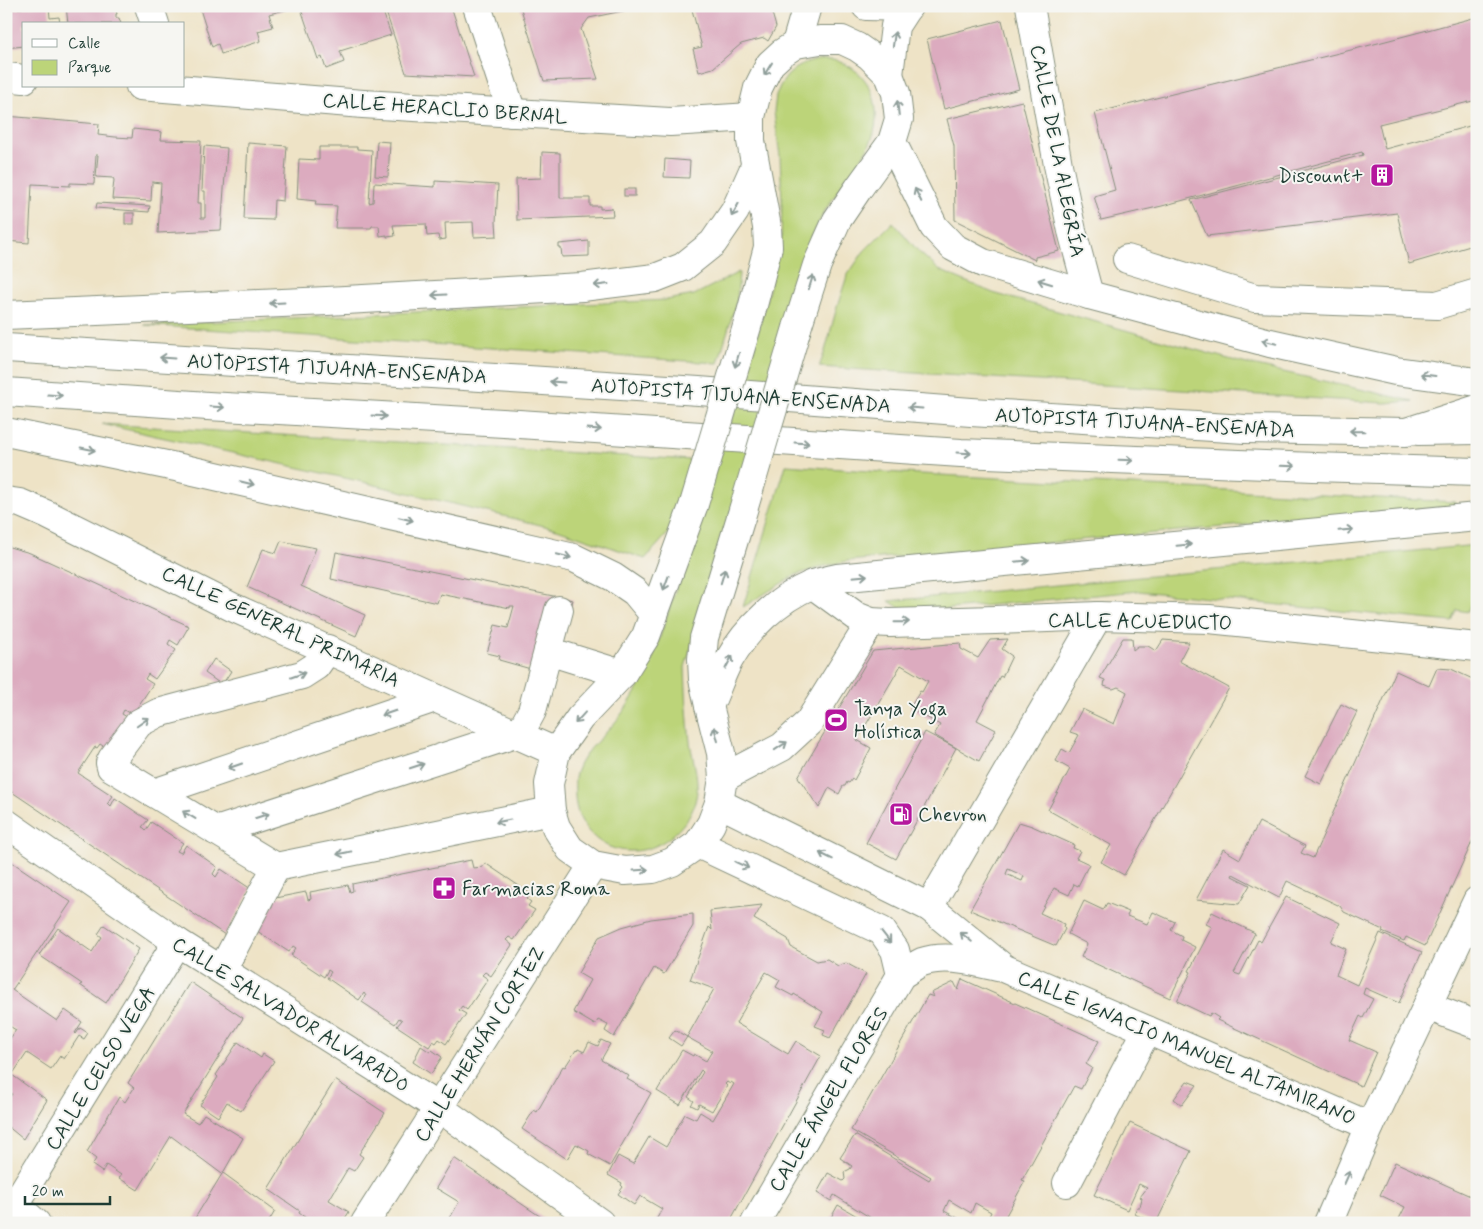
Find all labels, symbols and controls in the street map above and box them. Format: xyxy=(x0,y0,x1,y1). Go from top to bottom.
legend xyxy=(22,22,185,88)
one-way arrow xyxy=(889,31,899,47)
text: Calle xyxy=(68,34,100,54)
street label: CALLE DE LA ALEGRÍA xyxy=(1023,43,1090,260)
text: Parque xyxy=(68,58,111,78)
one-way arrow xyxy=(763,61,773,75)
street label: CALLE HERACLIO BERNAL xyxy=(322,87,569,132)
one-way arrow xyxy=(893,101,903,117)
building icon: Discount+ xyxy=(1369,162,1395,188)
place label: Discount+ xyxy=(1278,163,1364,190)
one-way arrow xyxy=(913,188,922,203)
one-way arrow xyxy=(729,202,739,217)
one-way arrow xyxy=(807,274,817,290)
one-way arrow xyxy=(1037,276,1053,286)
one-way arrow xyxy=(593,280,609,290)
one-way arrow xyxy=(431,290,447,299)
one-way arrow xyxy=(269,299,285,308)
one-way arrow xyxy=(1262,337,1278,346)
street label: AUTOPISTA TIJUANA-ENSENADA xyxy=(186,348,488,391)
one-way arrow xyxy=(732,351,742,367)
one-way arrow xyxy=(160,354,176,363)
one-way arrow xyxy=(1421,370,1437,380)
street label: AUTOPISTA TIJUANA-ENSENADA xyxy=(590,373,892,420)
one-way arrow xyxy=(549,377,565,386)
one-way arrow xyxy=(47,391,63,400)
one-way arrow xyxy=(209,402,225,411)
street label: AUTOPISTA TIJUANA-ENSENADA xyxy=(994,402,1296,445)
one-way arrow xyxy=(907,403,923,413)
one-way arrow xyxy=(371,412,387,421)
one-way arrow xyxy=(586,425,602,434)
one-way arrow xyxy=(1349,426,1366,436)
one-way arrow xyxy=(793,438,809,447)
one-way arrow xyxy=(80,445,96,454)
one-way arrow xyxy=(955,448,971,457)
one-way arrow xyxy=(1118,455,1134,464)
one-way arrow xyxy=(1280,462,1296,471)
one-way arrow xyxy=(239,479,255,488)
one-way arrow xyxy=(397,515,413,524)
one-way arrow xyxy=(1337,525,1353,535)
one-way arrow xyxy=(1176,540,1192,550)
one-way arrow xyxy=(555,552,571,561)
one-way arrow xyxy=(1014,556,1030,565)
street label: CALLE GENERAL PRIMARIA xyxy=(157,560,404,694)
one-way arrow xyxy=(719,569,728,585)
one-way arrow xyxy=(852,571,868,581)
one-way arrow xyxy=(661,575,670,590)
street label: CALLE ACUEDUCTO xyxy=(1048,607,1232,638)
one-way arrow xyxy=(894,617,910,627)
one-way arrow xyxy=(725,655,734,670)
one-way arrow xyxy=(290,670,305,679)
place label: Tanya Yoga Holística xyxy=(854,696,947,746)
sports icon: Tanya Yoga Holística xyxy=(823,707,849,733)
one-way arrow xyxy=(382,709,397,718)
one-way arrow xyxy=(574,711,586,724)
one-way arrow xyxy=(136,717,150,727)
one-way arrow xyxy=(711,727,720,743)
one-way arrow xyxy=(774,741,788,751)
one-way arrow xyxy=(227,761,243,771)
one-way arrow xyxy=(408,761,424,770)
fuel station icon: Chevron xyxy=(888,801,914,827)
place label: Chevron xyxy=(918,802,987,829)
one-way arrow xyxy=(183,810,197,820)
one-way arrow xyxy=(254,811,270,820)
one-way arrow xyxy=(495,817,511,826)
one-way arrow xyxy=(336,849,352,859)
one-way arrow xyxy=(818,851,833,861)
one-way arrow xyxy=(734,860,749,870)
one-way arrow xyxy=(632,865,648,875)
pharmacy icon: Farmacias Roma xyxy=(431,875,457,901)
place label: Farmacias Roma xyxy=(462,876,611,903)
street label: CALLE SALVADOR ALVARADO xyxy=(167,931,414,1100)
one-way arrow xyxy=(880,931,891,944)
one-way arrow xyxy=(959,931,972,942)
street label: CALLE HERNÁN CORTEZ xyxy=(409,941,552,1148)
street label: CALLE IGNACIO MANUEL ALTAMIRANO xyxy=(1013,965,1360,1132)
street label: CALLE CELSO VEGA xyxy=(40,982,163,1156)
street label: CALLE ÁNGEL FLORES xyxy=(763,1002,895,1197)
one-way arrow xyxy=(1343,1171,1353,1186)
scale bar xyxy=(25,1174,110,1206)
text: 20 m xyxy=(32,1182,64,1202)

